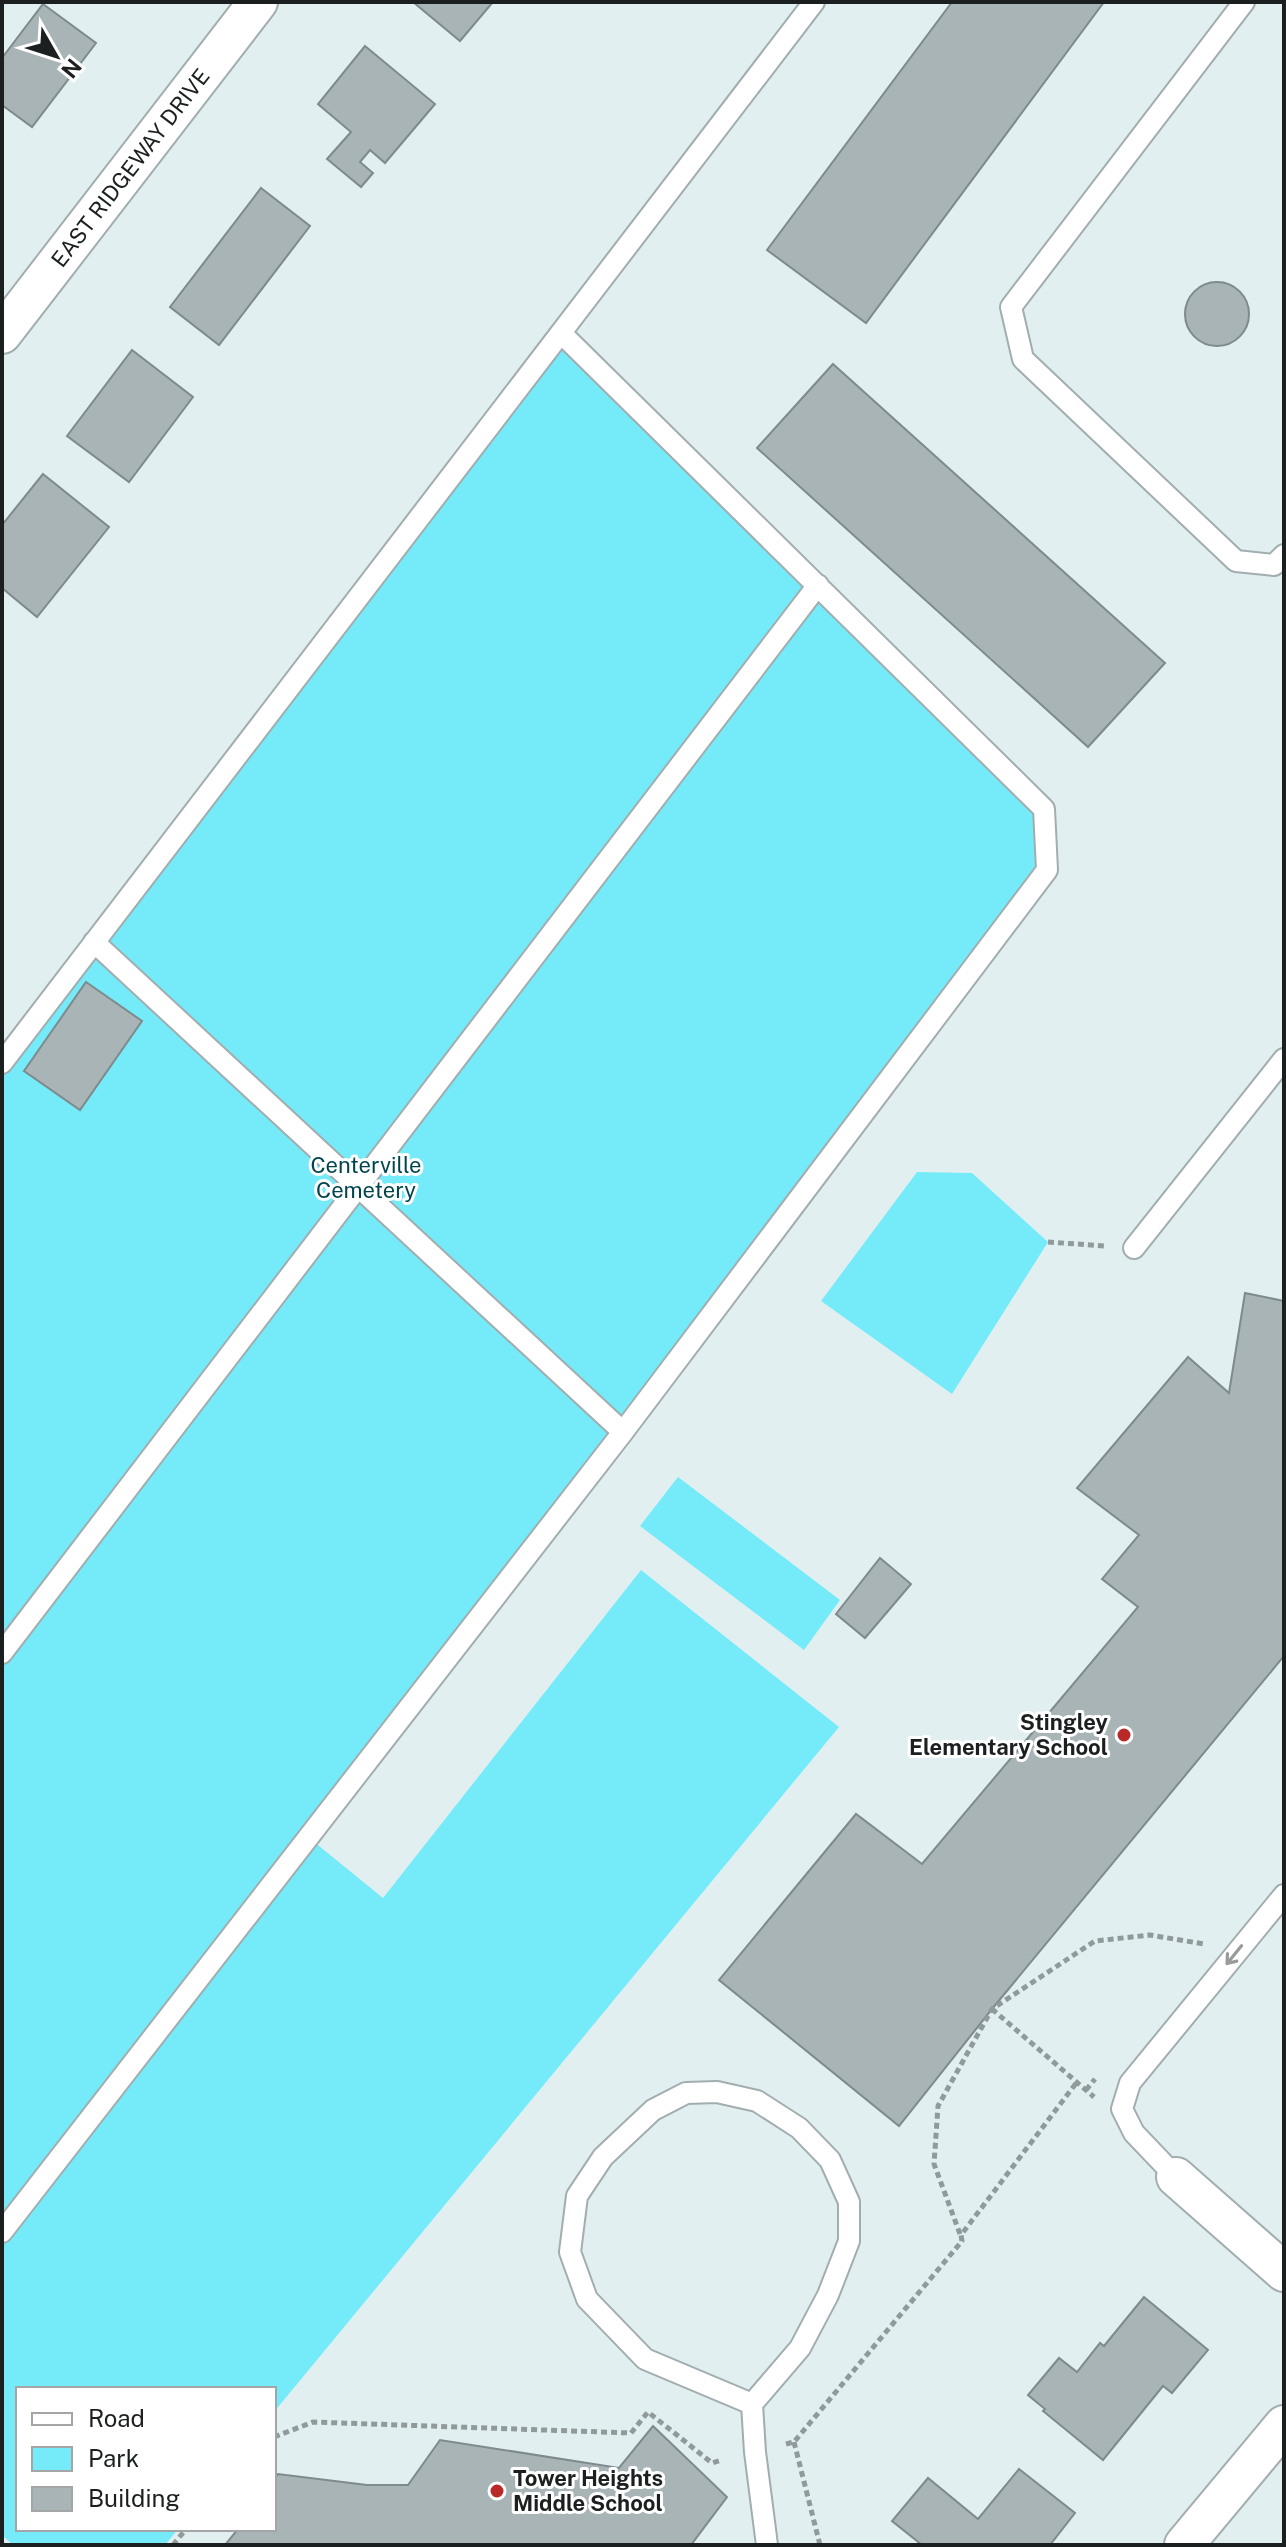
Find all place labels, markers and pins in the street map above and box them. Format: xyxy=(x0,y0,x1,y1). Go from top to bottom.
place label: Stingley Elementary School xyxy=(909,1709,1109,1760)
marker: Stingley Elementary School xyxy=(1115,1726,1133,1744)
place label: Tower Heights Middle School xyxy=(513,2465,663,2516)
marker: Tower Heights Middle School xyxy=(488,2482,506,2500)

